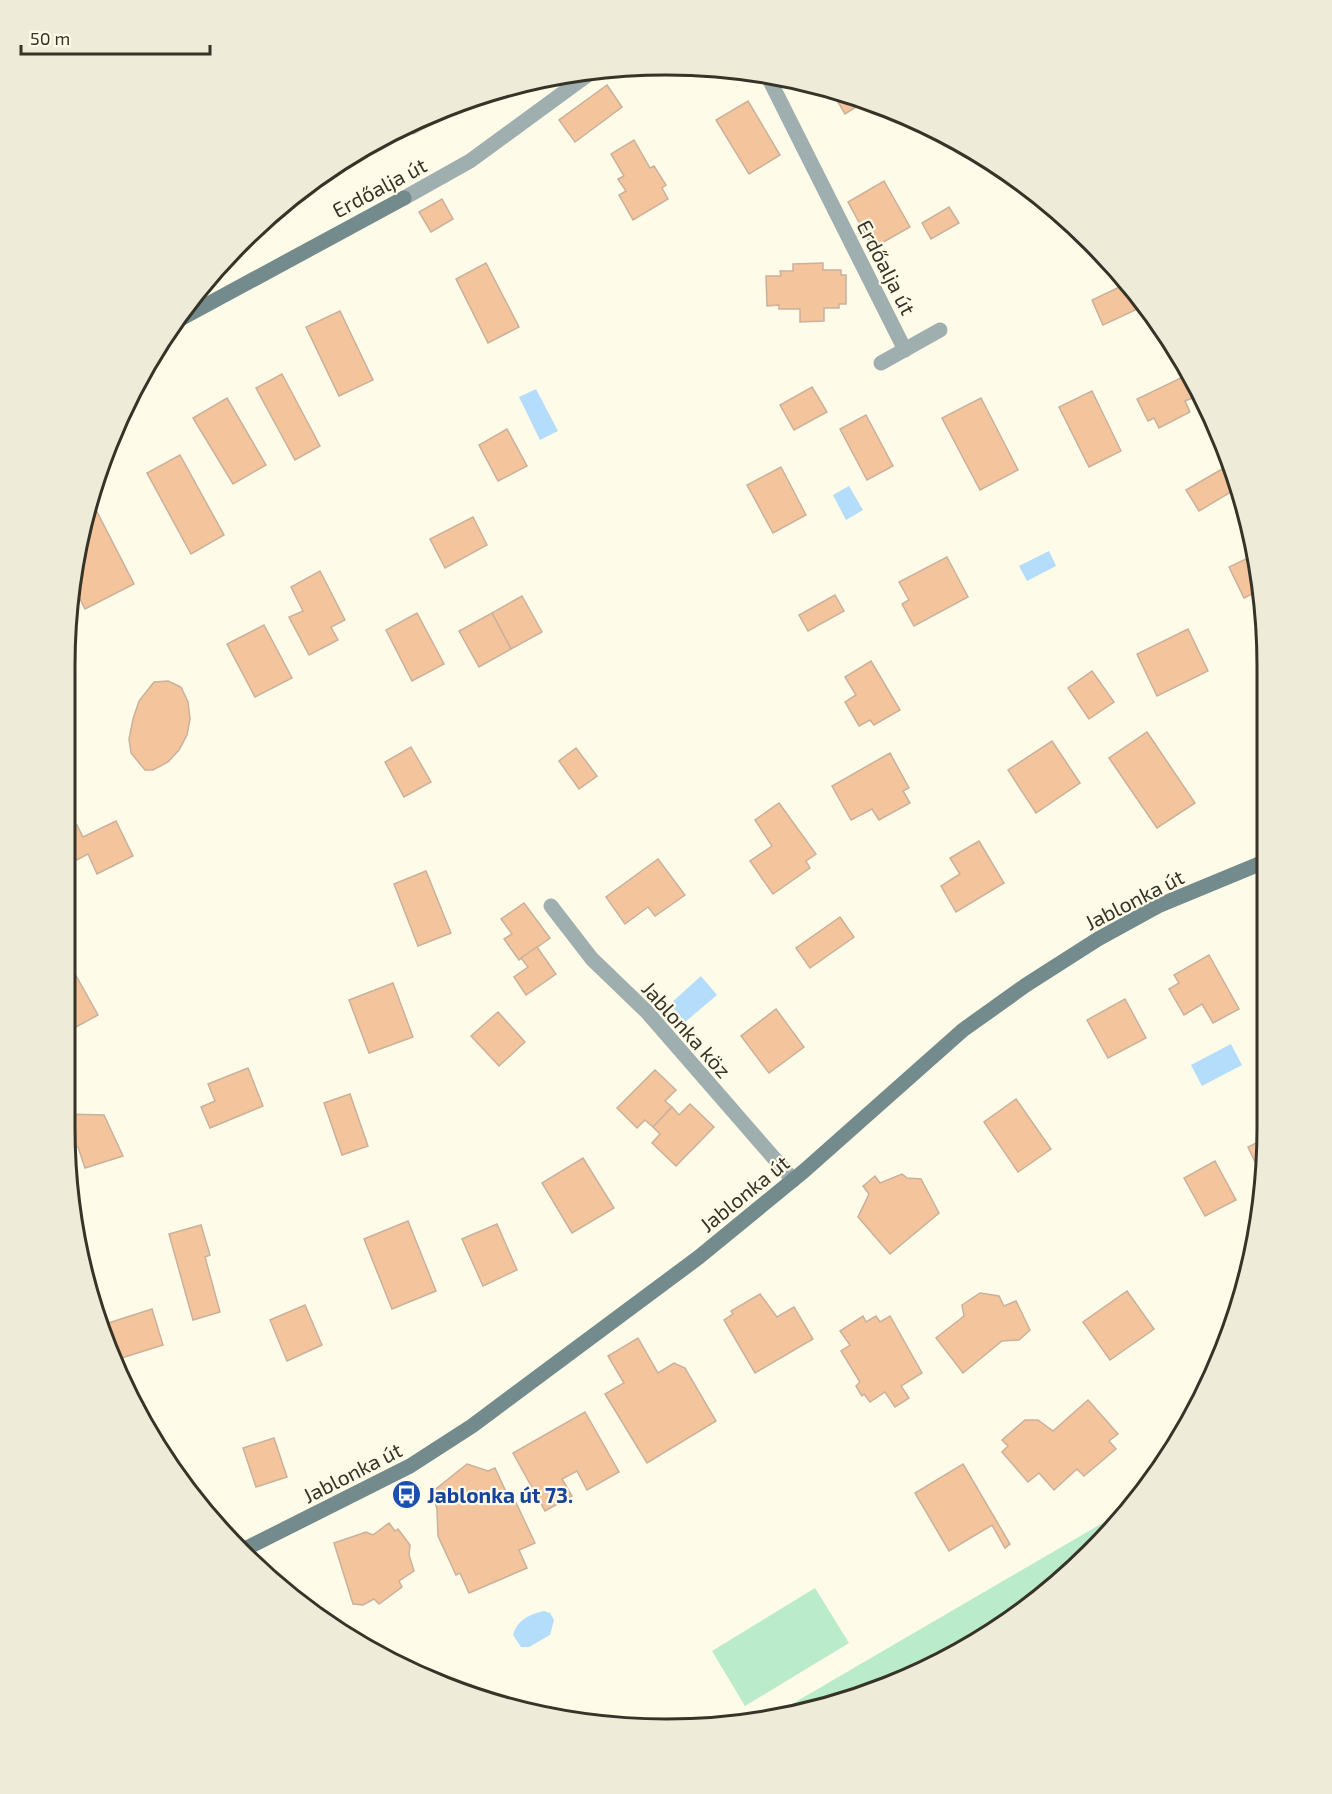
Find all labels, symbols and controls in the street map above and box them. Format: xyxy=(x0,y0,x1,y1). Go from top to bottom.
scale bar xyxy=(21,18,210,56)
text: 50 m xyxy=(30,27,70,49)
street label: Erdőalja út xyxy=(328,152,431,223)
street label: Erdőalja út xyxy=(852,215,922,319)
street label: Jablonka út xyxy=(1080,863,1188,935)
street label: Jablonka köz xyxy=(637,976,737,1082)
street label: Jablonka út xyxy=(694,1149,794,1237)
street label: Jablonka út xyxy=(298,1436,406,1508)
bus stop icon: Jablonka út 73. xyxy=(390,1478,422,1510)
place label: Jablonka út 73. xyxy=(427,1482,573,1507)

